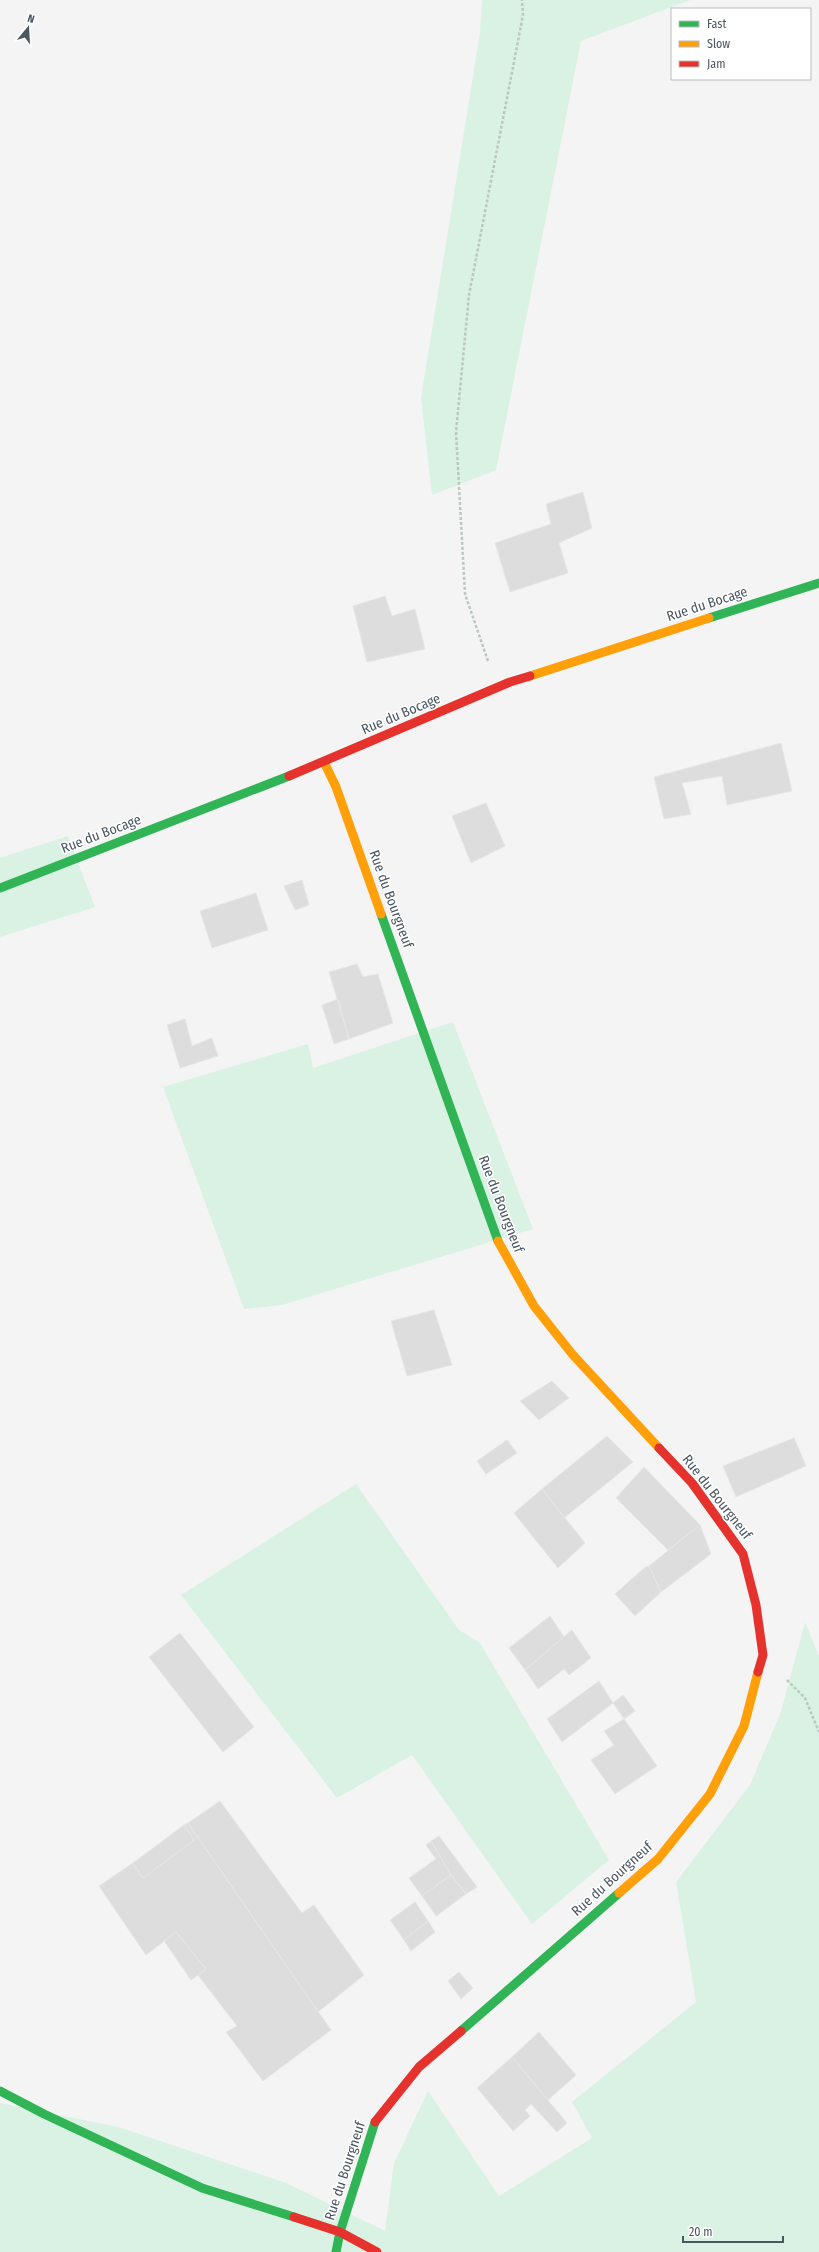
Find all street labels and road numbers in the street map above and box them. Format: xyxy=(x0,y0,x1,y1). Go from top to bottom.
street label: Rue du Bocage xyxy=(664,583,750,625)
street label: Rue du Bocage xyxy=(359,690,443,738)
street label: Rue du Bocage xyxy=(59,811,143,857)
street label: Rue du Bourgneuf xyxy=(365,848,417,952)
street label: Rue du Bourgneuf xyxy=(475,1153,528,1257)
street label: Rue du Bourgneuf xyxy=(679,1451,756,1544)
street label: Rue du Bourgneuf xyxy=(568,1837,657,1920)
street label: Rue du Bourgneuf xyxy=(321,2118,369,2223)

